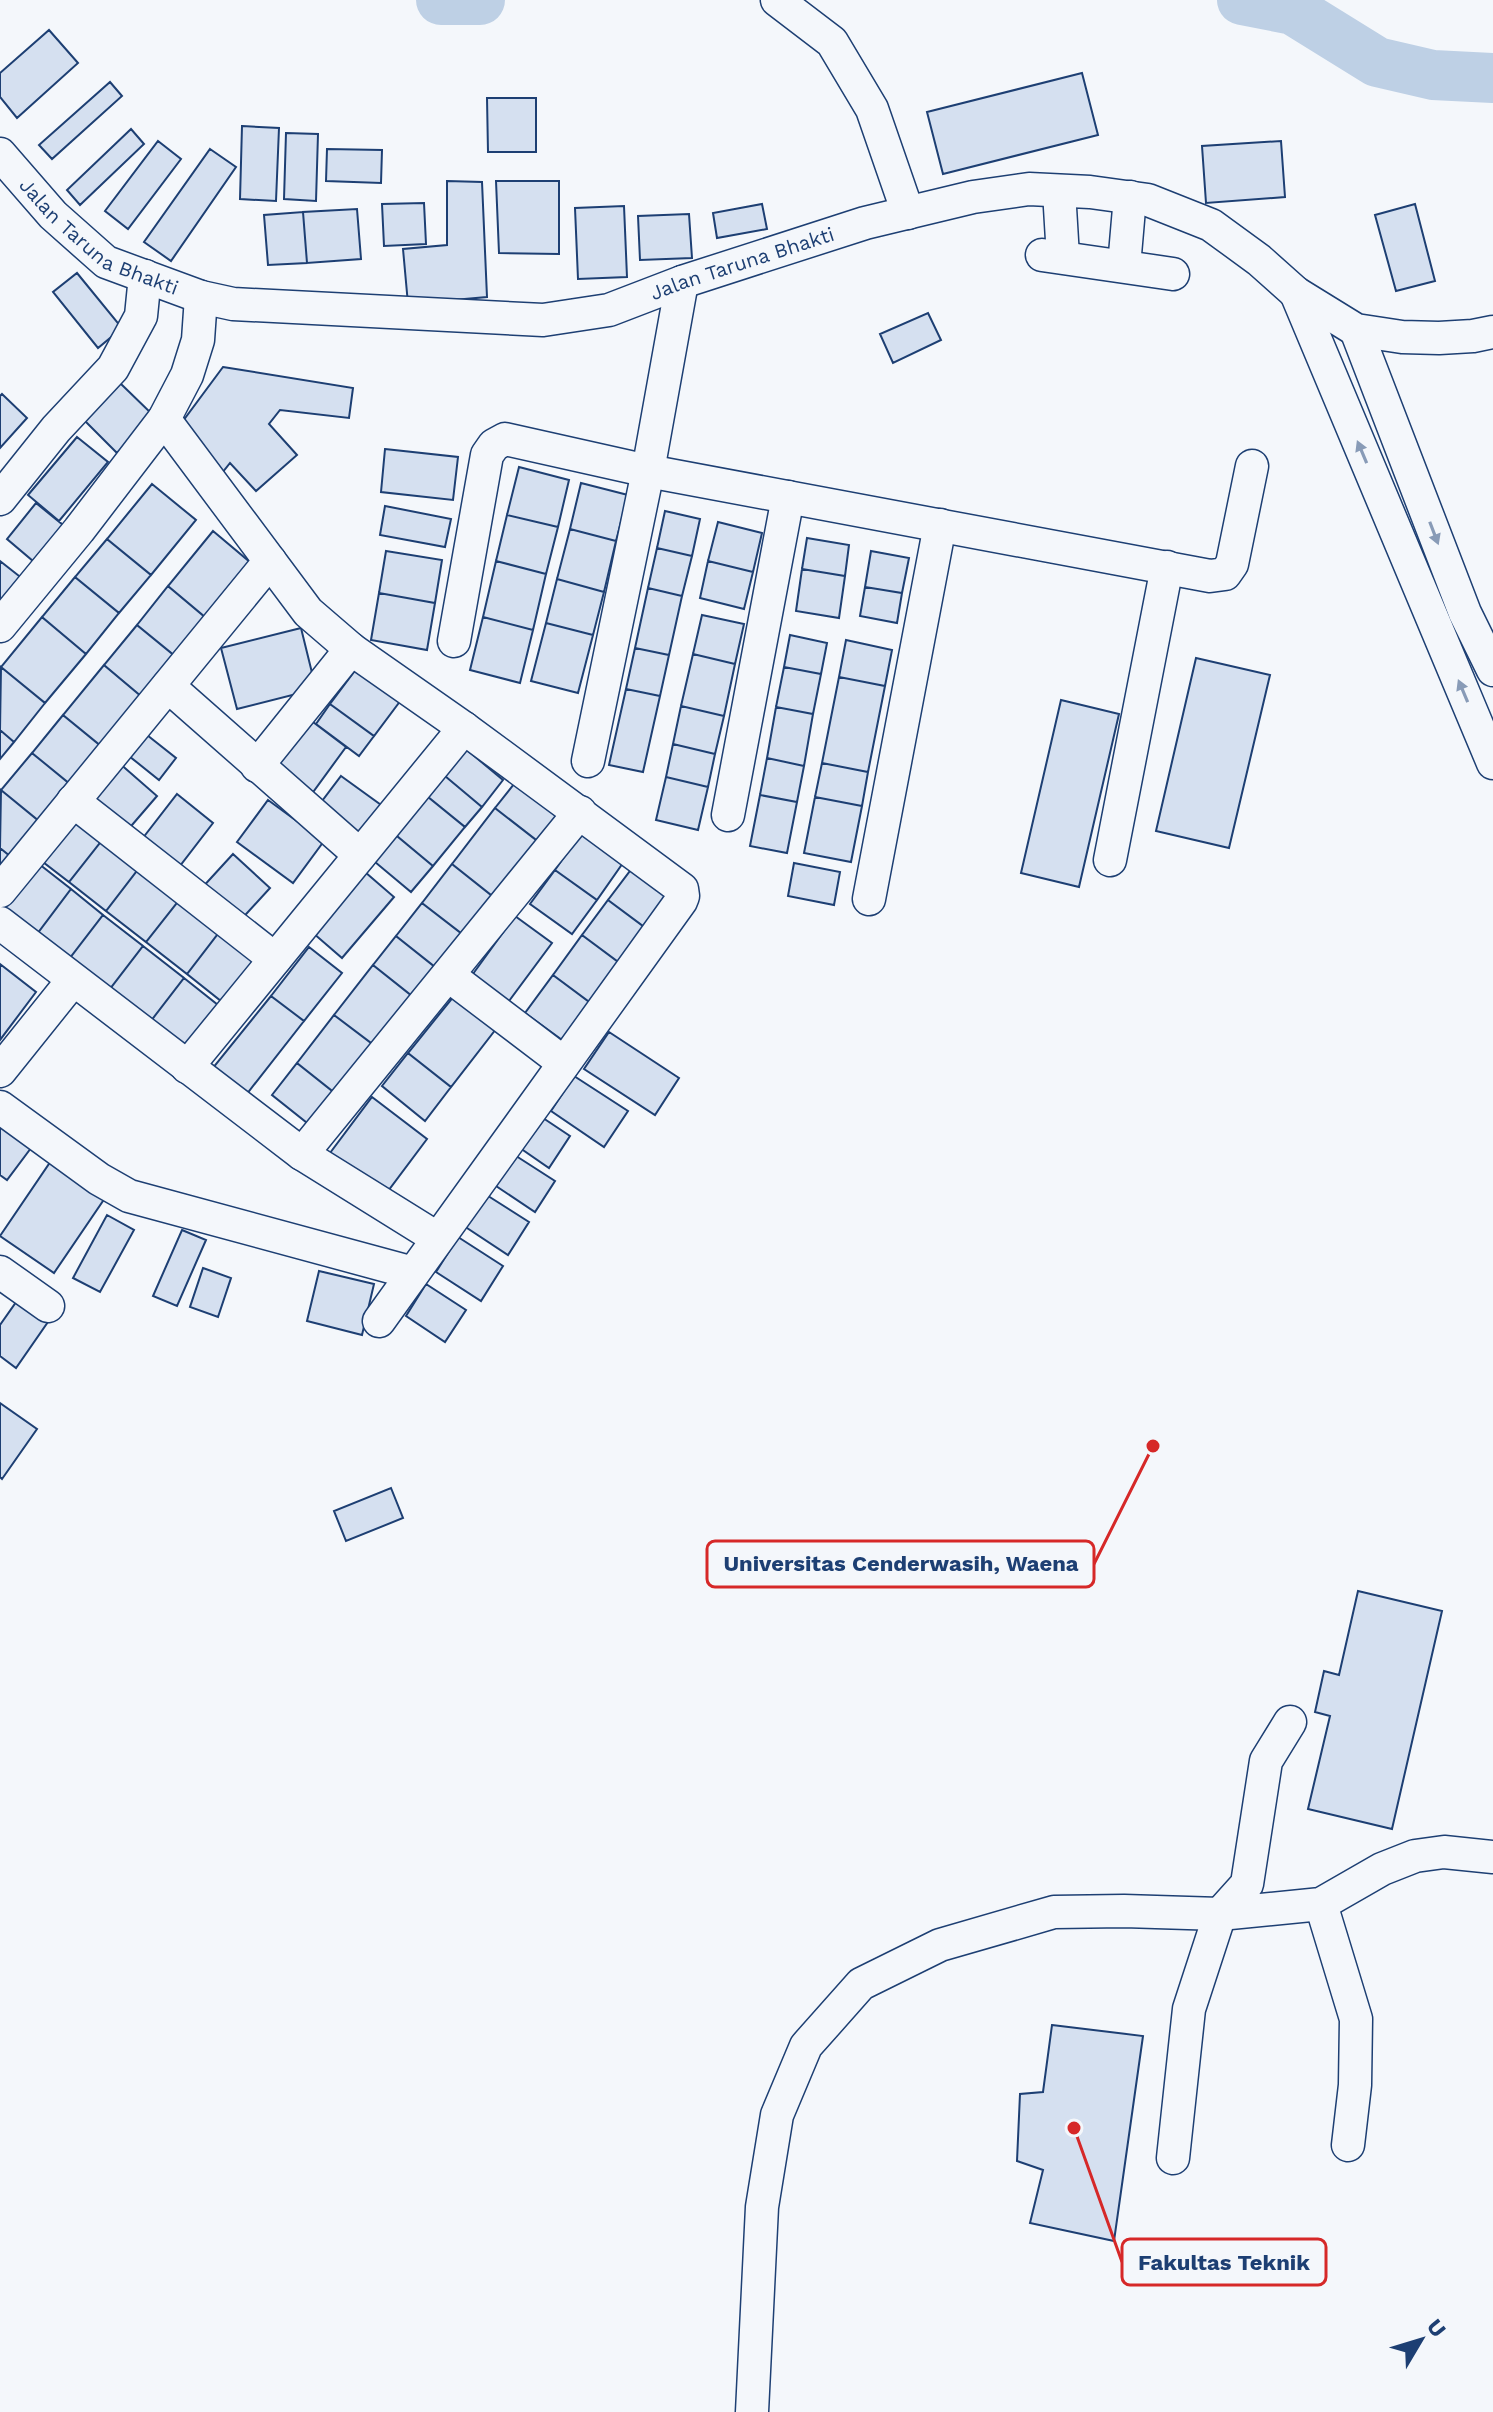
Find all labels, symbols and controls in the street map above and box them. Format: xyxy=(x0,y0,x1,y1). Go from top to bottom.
street label: Jalan Taruna Bhakti xyxy=(14,173,182,300)
street label: Jalan Taruna Bhakti xyxy=(647,222,837,305)
one-way arrow xyxy=(1356,440,1369,464)
one-way arrow xyxy=(1428,521,1441,545)
one-way arrow xyxy=(1456,680,1469,703)
callout: Universitas Cenderwasih, Waena xyxy=(707,1541,1094,1587)
text: Universitas Cenderwasih, Waena xyxy=(723,1551,1079,1576)
callout: Fakultas Teknik xyxy=(1122,2239,1326,2285)
text: Fakultas Teknik xyxy=(1138,2250,1310,2275)
north arrow xyxy=(1381,2300,1461,2380)
text: U xyxy=(1422,2314,1451,2342)

